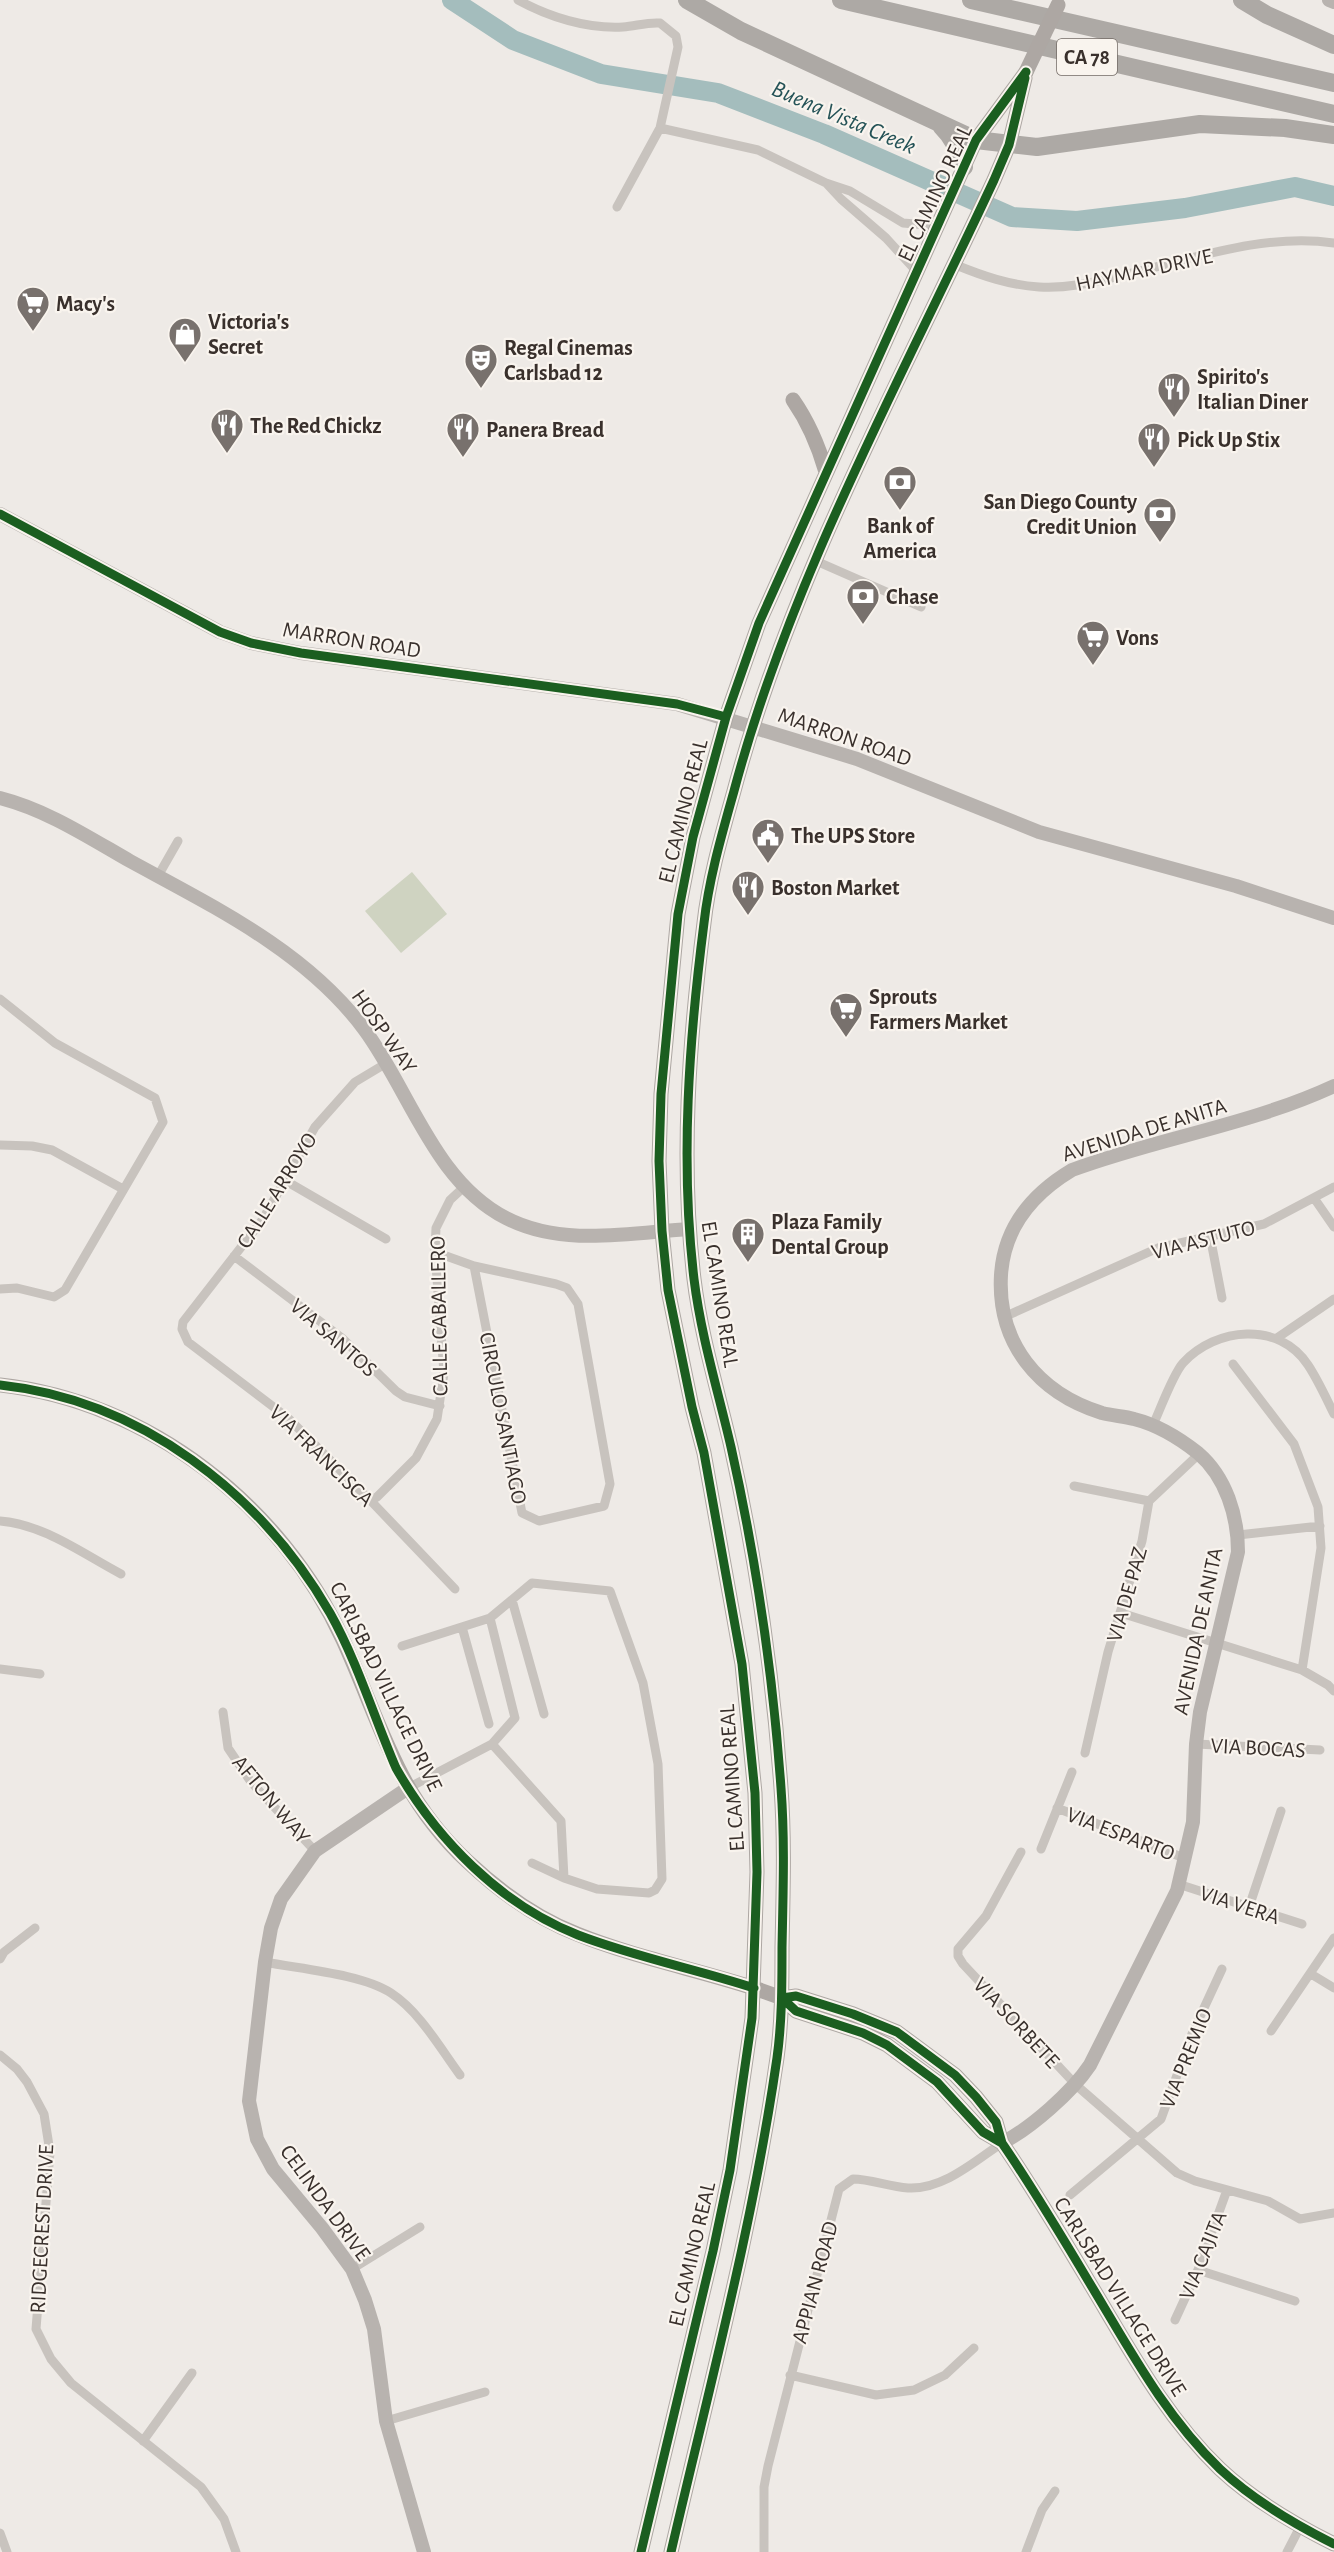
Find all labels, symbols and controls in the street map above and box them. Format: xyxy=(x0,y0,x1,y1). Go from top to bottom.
road number: CA 78 xyxy=(1057,39,1117,75)
water label: Buena Vista Creek xyxy=(768,77,919,159)
street label: EL CAMINO REAL xyxy=(894,121,976,265)
street label: HAYMAR DRIVE xyxy=(1074,245,1215,295)
supermarket icon: Macy's xyxy=(15,285,51,332)
place label: Macy's xyxy=(56,293,115,316)
place label: Victoria's Secret xyxy=(208,311,289,358)
shop icon: Victoria's Secret xyxy=(167,316,203,363)
place label: Regal Cinemas Carlsbad 12 xyxy=(504,337,633,384)
theatre icon: Regal Cinemas Carlsbad 12 xyxy=(463,342,499,389)
place label: Spirito's Italian Diner xyxy=(1197,366,1308,413)
restaurant icon: Spirito's Italian Diner xyxy=(1156,371,1192,418)
restaurant icon: The Red Chickz xyxy=(209,407,245,454)
restaurant icon: Panera Bread xyxy=(445,411,481,458)
place label: The Red Chickz xyxy=(250,415,382,437)
place label: Panera Bread xyxy=(486,419,605,441)
restaurant icon: Pick Up Stix xyxy=(1136,421,1172,468)
place label: Pick Up Stix xyxy=(1177,429,1280,451)
bank icon: Bank of America xyxy=(882,464,918,511)
place label: San Diego County Credit Union xyxy=(983,491,1137,538)
bank icon: San Diego County Credit Union xyxy=(1142,496,1178,543)
place label: Bank of America xyxy=(863,515,937,562)
bank icon: Chase xyxy=(845,578,881,625)
place label: Chase xyxy=(886,586,939,608)
street label: MARRON ROAD xyxy=(281,618,422,662)
supermarket icon: Vons xyxy=(1075,619,1111,666)
place label: Vons xyxy=(1116,627,1159,649)
street label: MARRON ROAD xyxy=(775,704,914,770)
street label: EL CAMINO REAL xyxy=(654,736,712,886)
public building icon: The UPS Store xyxy=(750,817,786,864)
place label: The UPS Store xyxy=(791,825,915,847)
restaurant icon: Boston Market xyxy=(730,869,766,916)
place label: Boston Market xyxy=(771,877,900,899)
street label: HOSP WAY xyxy=(347,986,421,1078)
place label: Sprouts Farmers Market xyxy=(869,986,1008,1033)
supermarket icon: Sprouts Farmers Market xyxy=(828,991,864,1038)
street label: AVENIDA DE ANITA xyxy=(1060,1094,1229,1165)
street label: CALLE ARROYO xyxy=(233,1129,321,1252)
place label: Plaza Family Dental Group xyxy=(771,1211,889,1258)
building icon: Plaza Family Dental Group xyxy=(730,1216,766,1263)
street label: VIA ASTUTO xyxy=(1149,1216,1257,1263)
street label: EL CAMINO REAL xyxy=(698,1219,743,1370)
street label: CALLE CABALLERO xyxy=(427,1236,451,1396)
street label: VIA SANTOS xyxy=(286,1294,381,1381)
street label: CIRCULO SANTIAGO xyxy=(476,1330,530,1506)
street label: VIA FRANCISCA xyxy=(265,1401,378,1511)
street label: VIA DE PAZ xyxy=(1103,1544,1151,1644)
street label: AVENIDA DE ANITA xyxy=(1169,1545,1227,1717)
street label: CARLSBAD VILLAGE DRIVE xyxy=(326,1578,447,1795)
street label: EL CAMINO REAL xyxy=(716,1703,748,1852)
street label: VIA BOCAS xyxy=(1210,1735,1306,1761)
street label: AFTON WAY xyxy=(228,1751,315,1848)
street label: VIA ESPARTO xyxy=(1064,1803,1178,1865)
street label: VIA VERA xyxy=(1197,1882,1283,1928)
street label: VIA SORBETE xyxy=(969,1973,1064,2073)
street label: VIA PREMIO xyxy=(1156,2005,1216,2112)
street label: CELINDA DRIVE xyxy=(276,2141,375,2265)
street label: RIDGECREST DRIVE xyxy=(27,2143,57,2314)
street label: EL CAMINO REAL xyxy=(665,2179,719,2329)
street label: CARLSBAD VILLAGE DRIVE xyxy=(1050,2193,1191,2400)
street label: VIA CAJITA xyxy=(1175,2208,1231,2303)
street label: APPIAN ROAD xyxy=(788,2219,842,2346)

